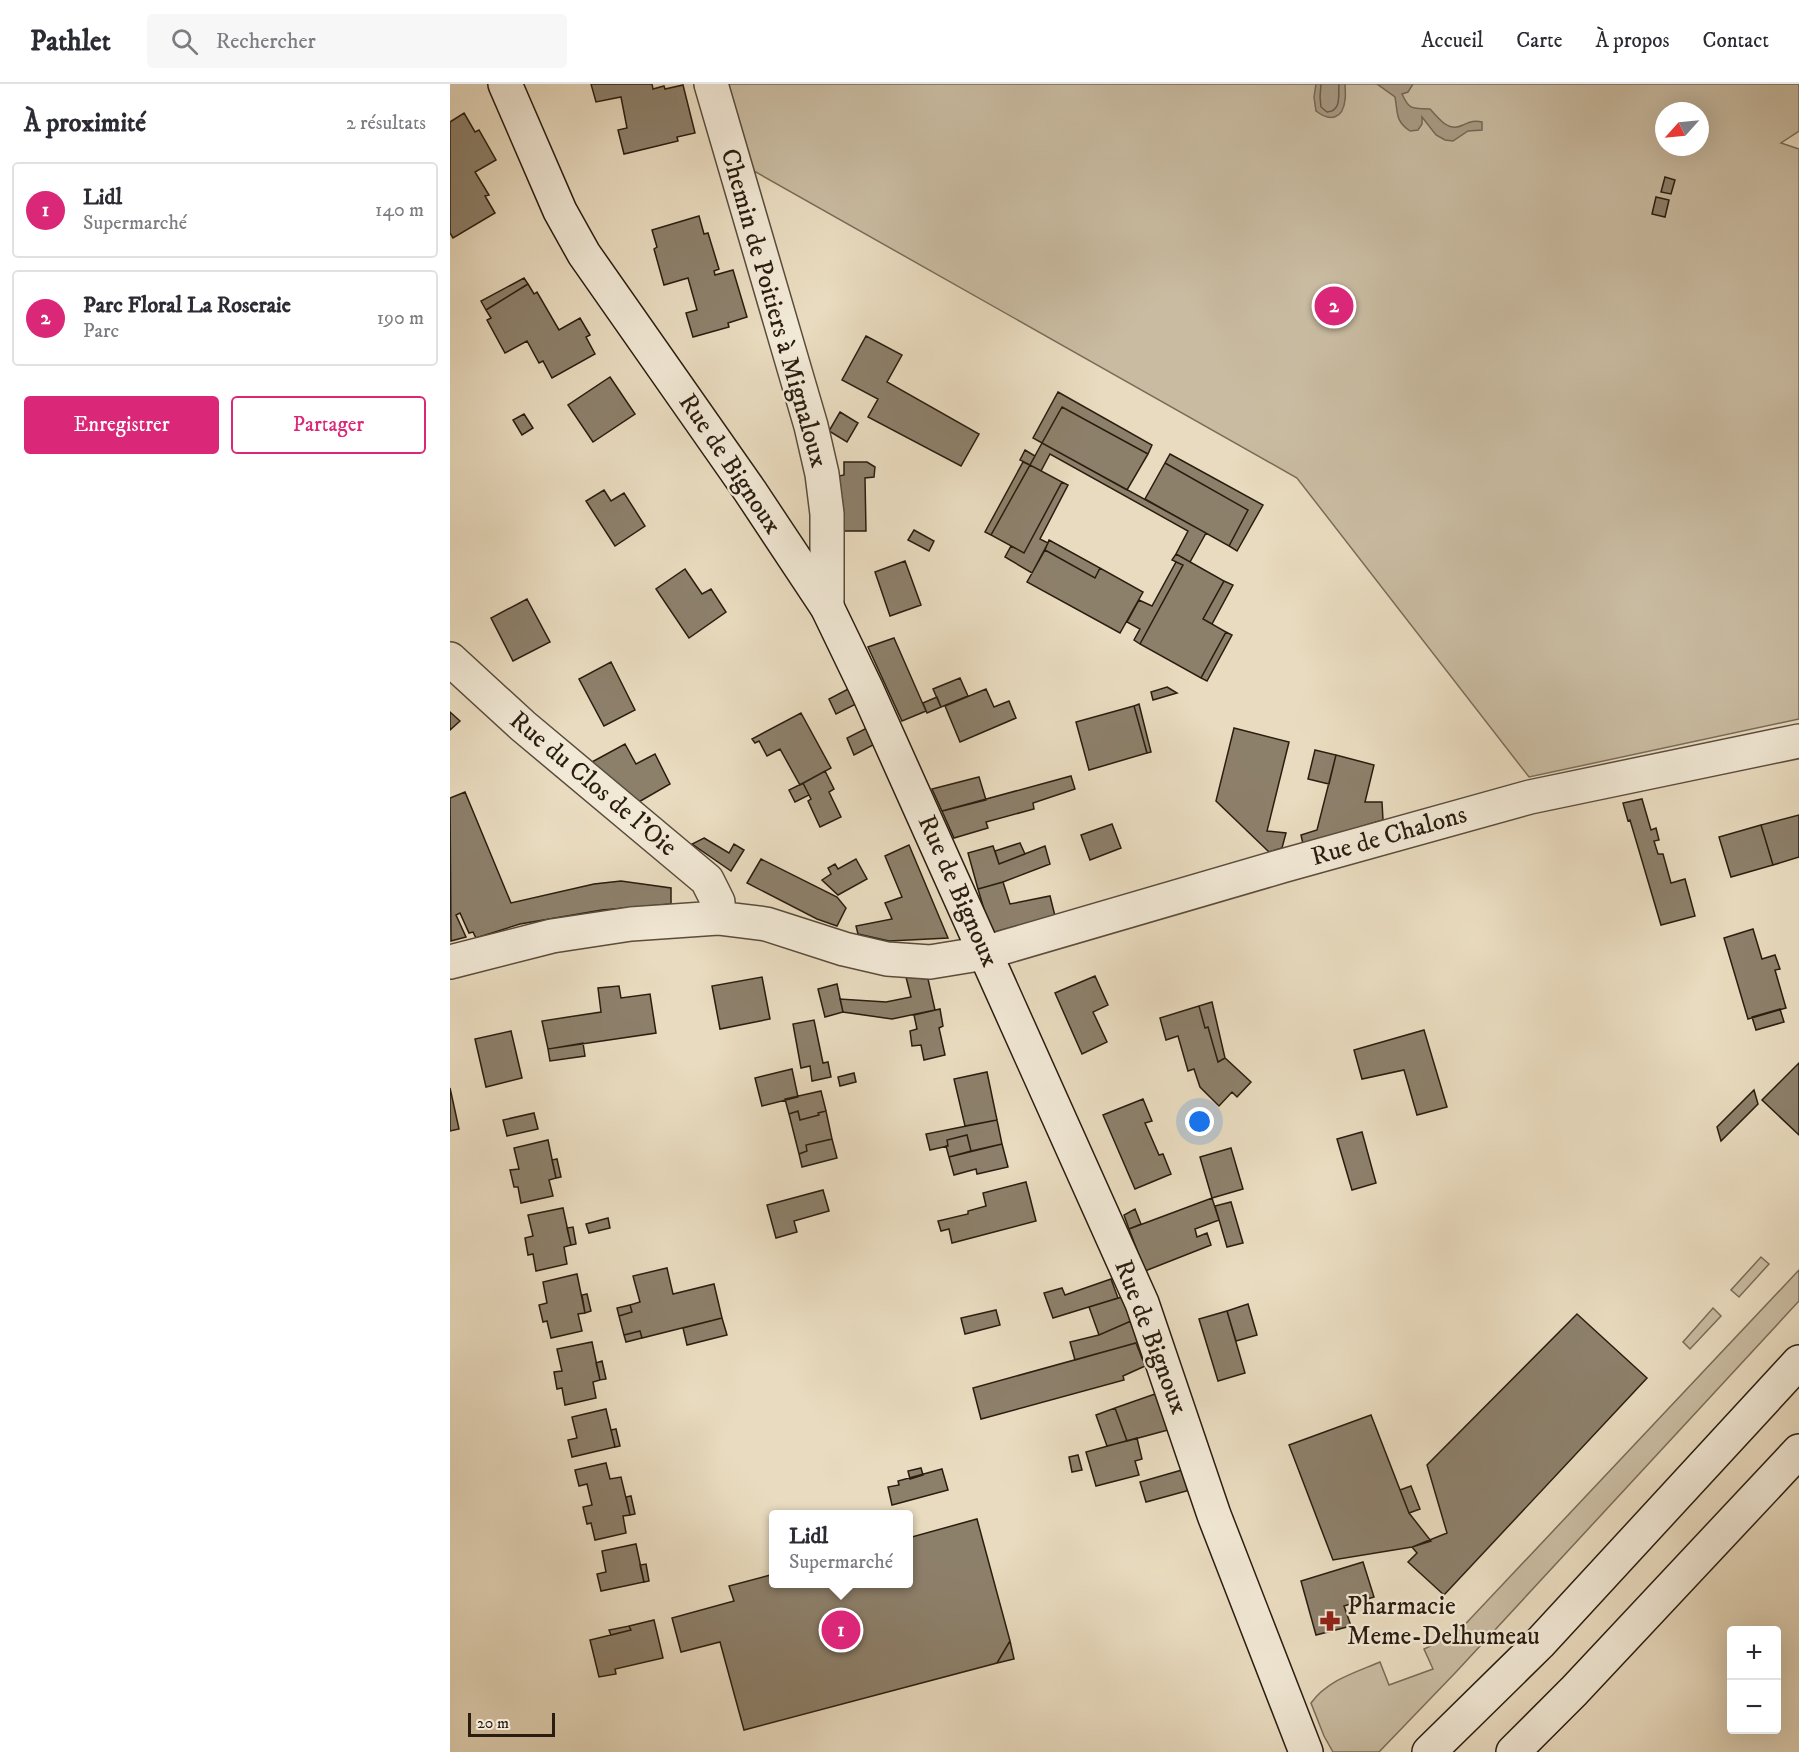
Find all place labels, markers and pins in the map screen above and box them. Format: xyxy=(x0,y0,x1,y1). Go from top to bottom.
pin: 2 xyxy=(1314,284,1354,328)
place label: Pharmacie Meme-Delhumeau xyxy=(1347,1590,1540,1653)
pin: 1 xyxy=(822,1608,860,1652)
pharmacy icon: Pharmacie Meme-Delhumeau xyxy=(1318,1609,1342,1633)

